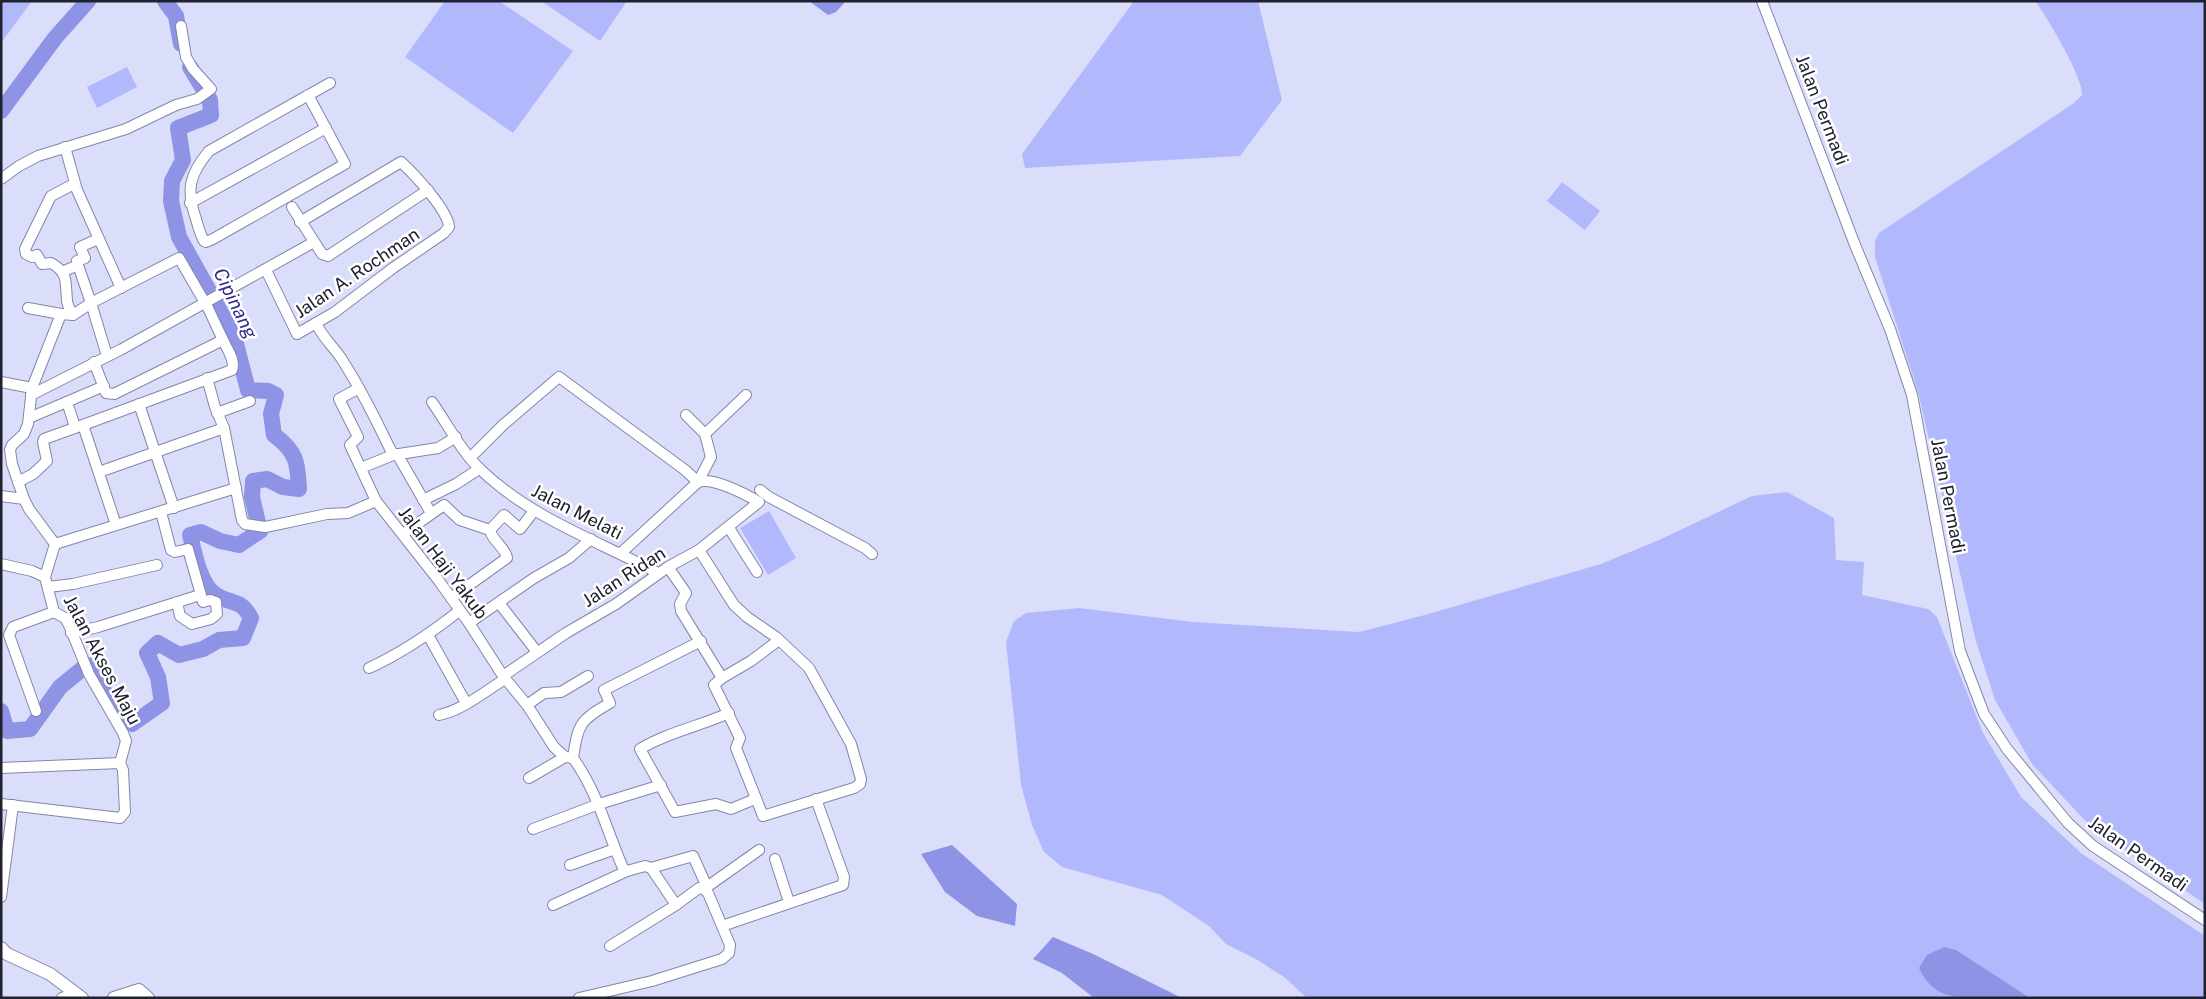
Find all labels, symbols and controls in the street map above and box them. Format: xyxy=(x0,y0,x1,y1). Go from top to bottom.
street label: Jalan Permadi xyxy=(1792,52,1853,168)
street label: Jalan A. Rochman xyxy=(290,223,423,322)
water label: Cipinang xyxy=(210,264,263,342)
street label: Jalan Permadi xyxy=(1927,437,1970,555)
street label: Jalan Melati xyxy=(528,480,626,543)
street label: Jalan Haji Yakub xyxy=(394,502,493,623)
street label: Jalan Ridan xyxy=(578,542,669,611)
street label: Jalan Akses Maju xyxy=(60,592,145,728)
street label: Jalan Permadi xyxy=(2085,812,2192,896)

